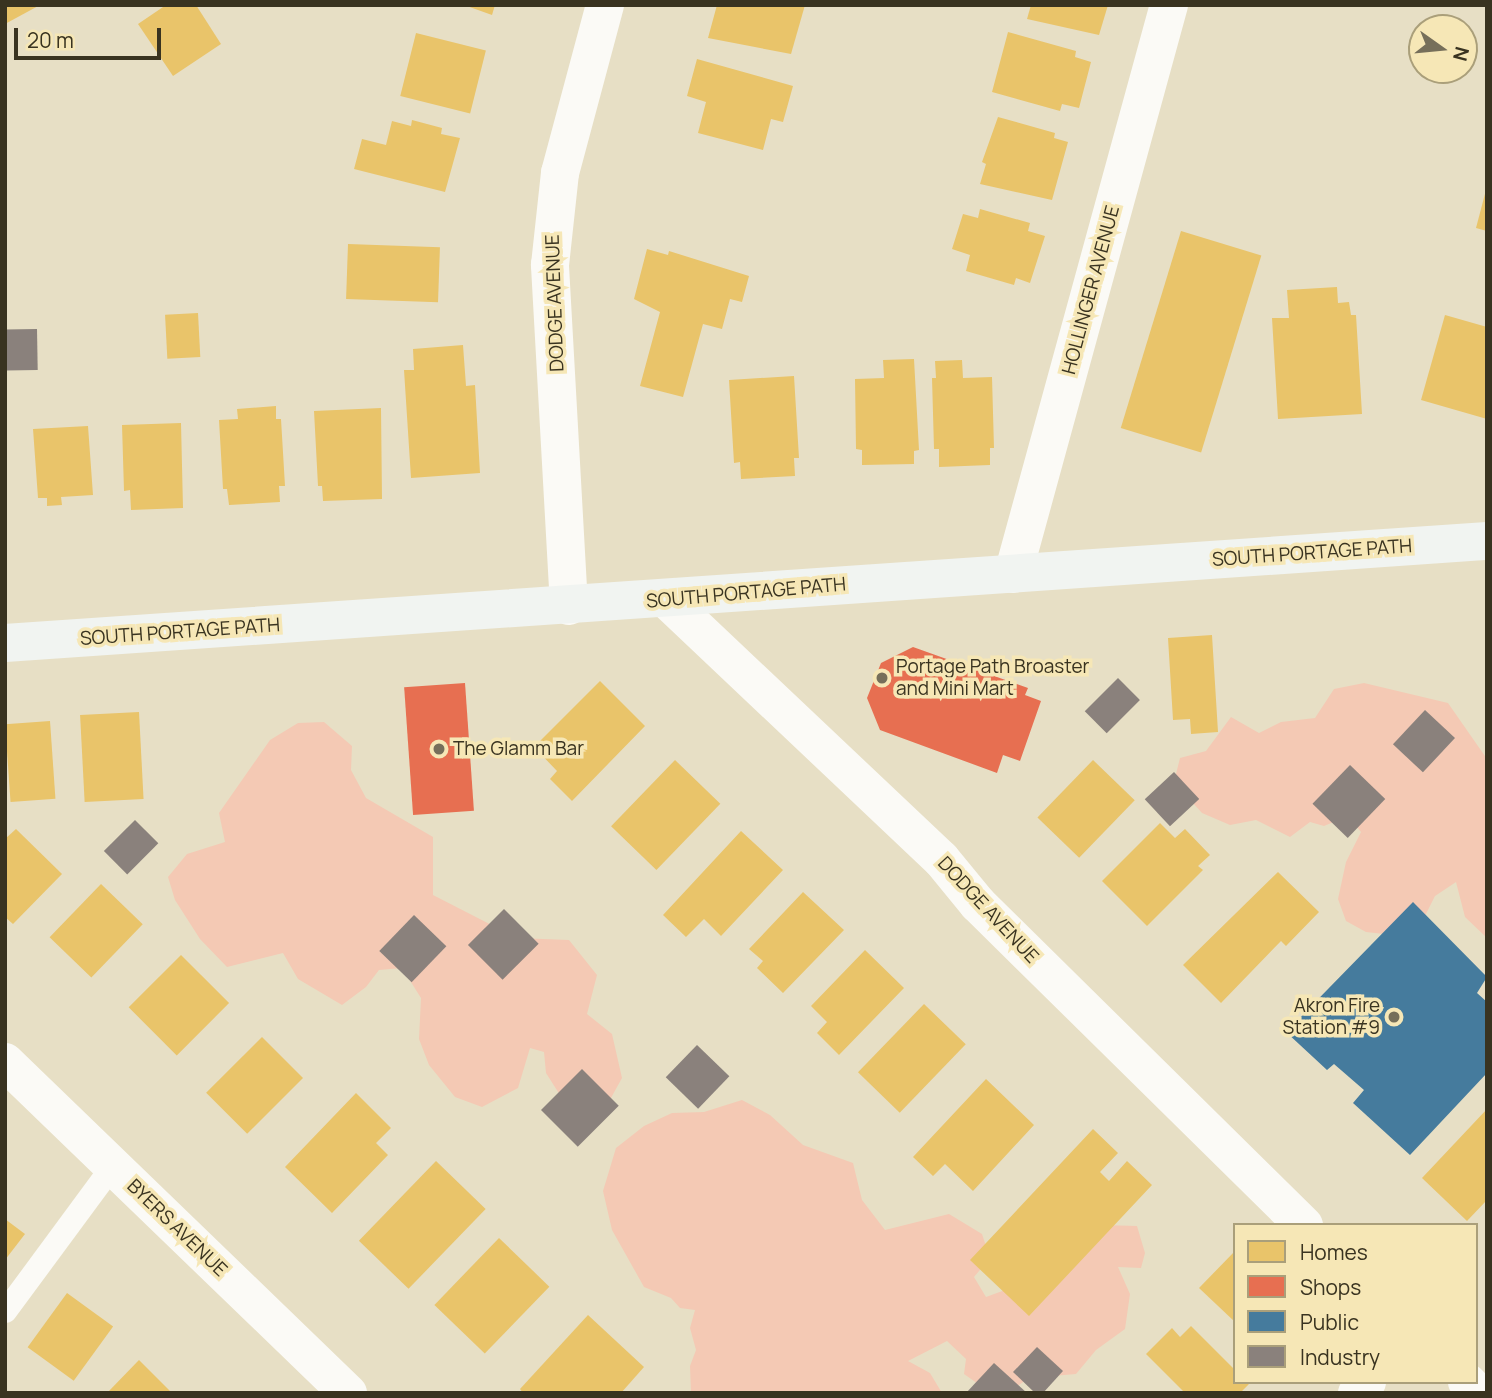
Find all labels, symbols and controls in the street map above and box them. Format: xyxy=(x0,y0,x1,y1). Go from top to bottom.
scale bar xyxy=(18,14,164,58)
north arrow xyxy=(1408,14,1478,84)
text: 20 m xyxy=(27,26,74,54)
text: N xyxy=(1447,44,1476,64)
street label: HOLLINGER AVENUE xyxy=(1058,203,1124,377)
street label: DODGE AVENUE xyxy=(541,234,569,372)
street label: SOUTH PORTAGE PATH xyxy=(1211,535,1413,571)
street label: SOUTH PORTAGE PATH xyxy=(645,573,847,613)
street label: SOUTH PORTAGE PATH xyxy=(79,614,281,650)
place label: Portage Path Broaster and Mini Mart xyxy=(896,656,1089,700)
marker: Portage Path Broaster and Mini Mart xyxy=(874,670,890,686)
place label: The Glamm Bar xyxy=(453,738,584,760)
marker: The Glamm Bar xyxy=(431,741,447,757)
street label: DODGE AVENUE xyxy=(933,852,1043,968)
place label: Akron Fire Station #9 xyxy=(1282,995,1380,1039)
marker: Akron Fire Station #9 xyxy=(1386,1009,1402,1025)
street label: BYERS AVENUE xyxy=(122,1175,232,1281)
legend xyxy=(1233,1223,1478,1384)
text: Homes xyxy=(1300,1238,1368,1266)
text: Shops xyxy=(1300,1273,1361,1301)
text: Public xyxy=(1300,1308,1359,1336)
text: Industry xyxy=(1300,1343,1380,1371)

